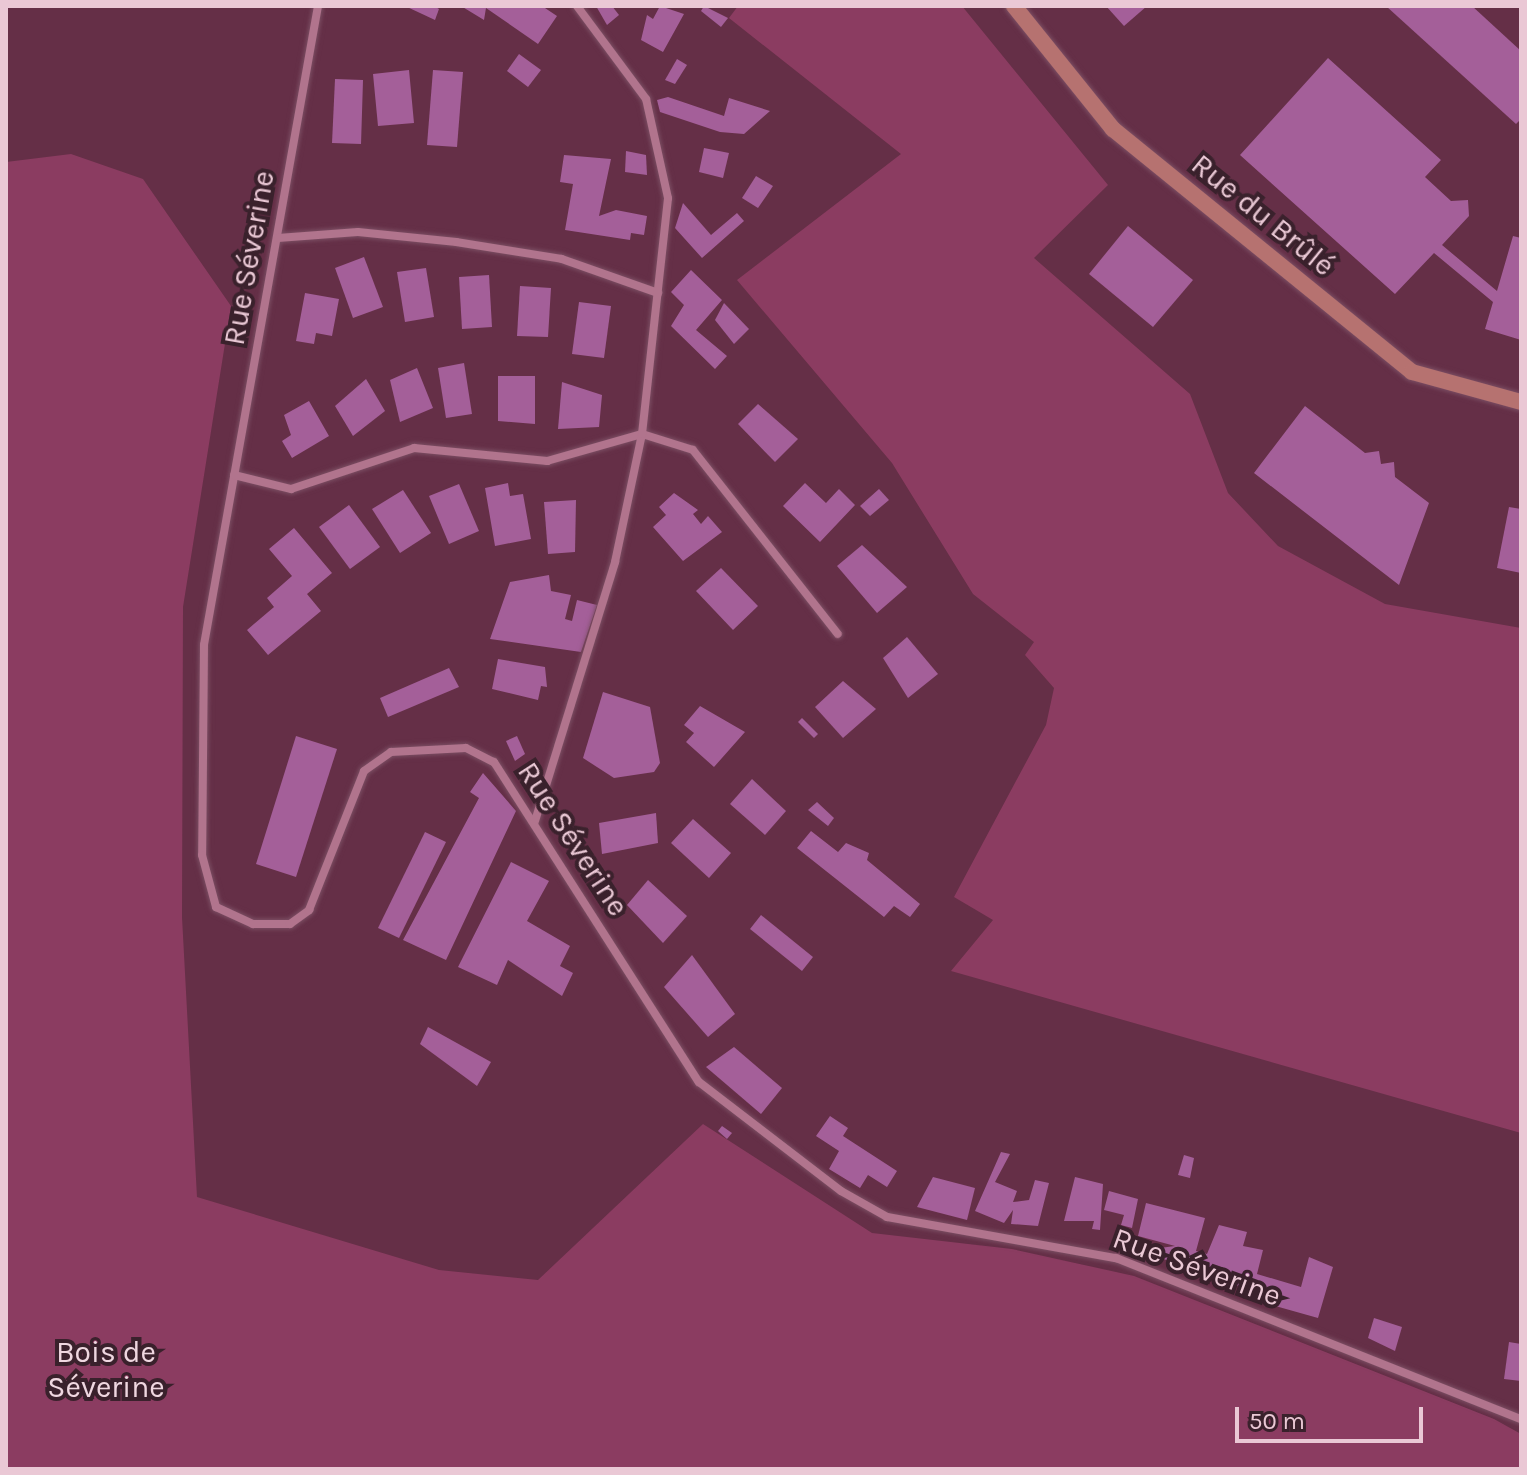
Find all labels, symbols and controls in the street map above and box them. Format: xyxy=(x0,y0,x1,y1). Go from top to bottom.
street label: Rue du Brûlé xyxy=(1184,146,1342,284)
street label: Rue Séverine xyxy=(216,168,282,348)
street label: Rue Séverine xyxy=(510,755,636,923)
street label: Rue Séverine xyxy=(1108,1220,1286,1314)
park label: Bois de Séverine xyxy=(47,1334,165,1404)
scale bar xyxy=(1239,1391,1427,1441)
text: 50 m xyxy=(1249,1407,1305,1435)

